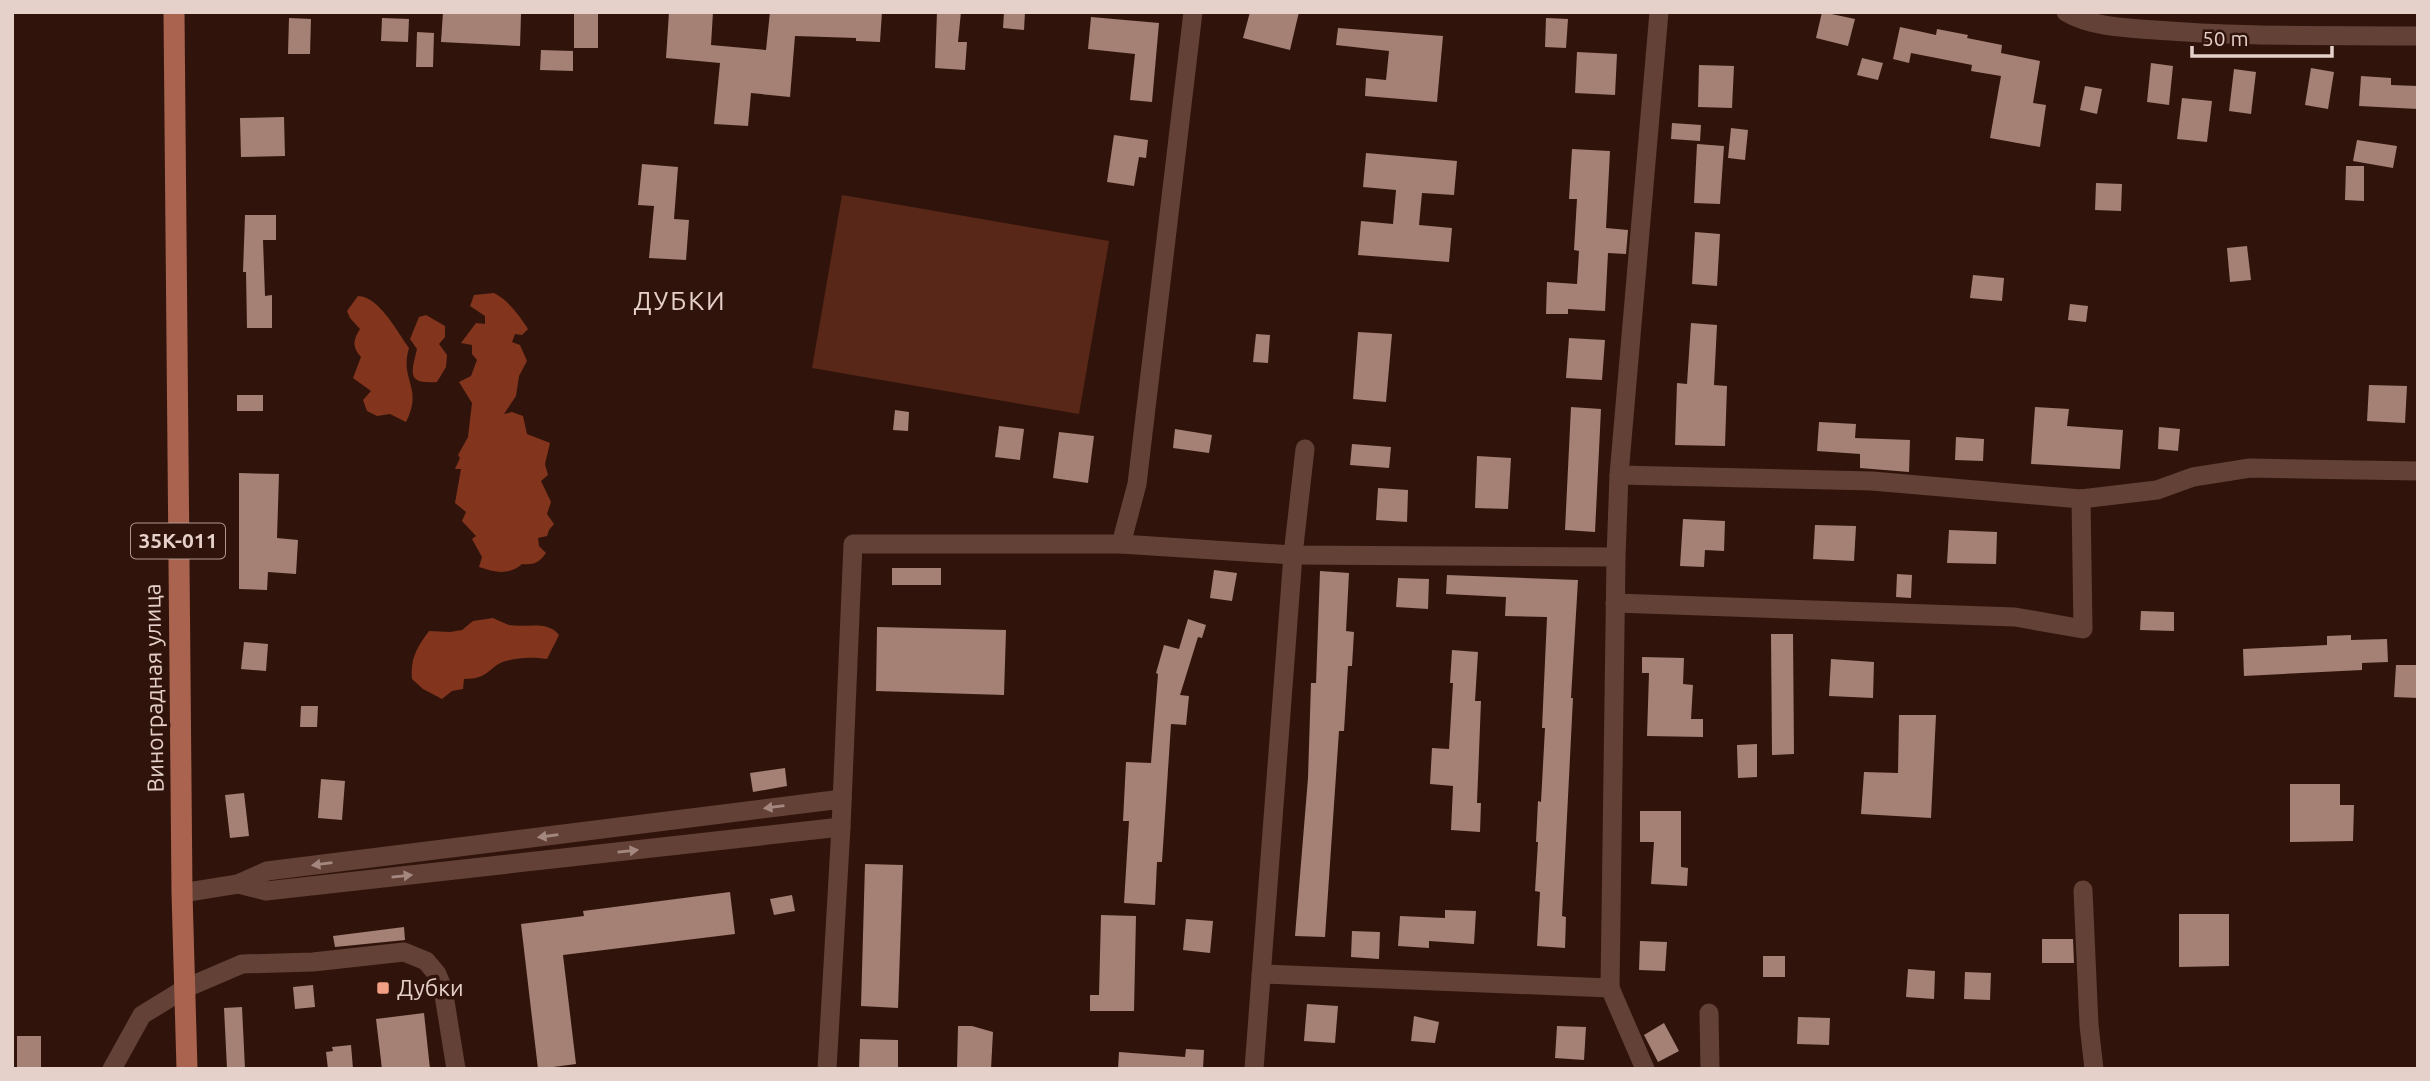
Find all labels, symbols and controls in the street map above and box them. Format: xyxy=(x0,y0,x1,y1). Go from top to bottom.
scale bar xyxy=(2192,14,2332,58)
text: 50 m xyxy=(2202,26,2249,50)
district label: ДУБКИ xyxy=(633,286,727,315)
road number: 35К-011 xyxy=(131,524,225,558)
street label: Виноградная улица xyxy=(139,583,168,793)
one-way arrow xyxy=(763,802,785,813)
one-way arrow xyxy=(537,831,559,842)
one-way arrow xyxy=(617,845,639,856)
one-way arrow xyxy=(311,859,333,870)
one-way arrow xyxy=(391,870,413,881)
place label: Дубки xyxy=(397,975,464,1000)
marker: Дубки xyxy=(375,980,391,996)

